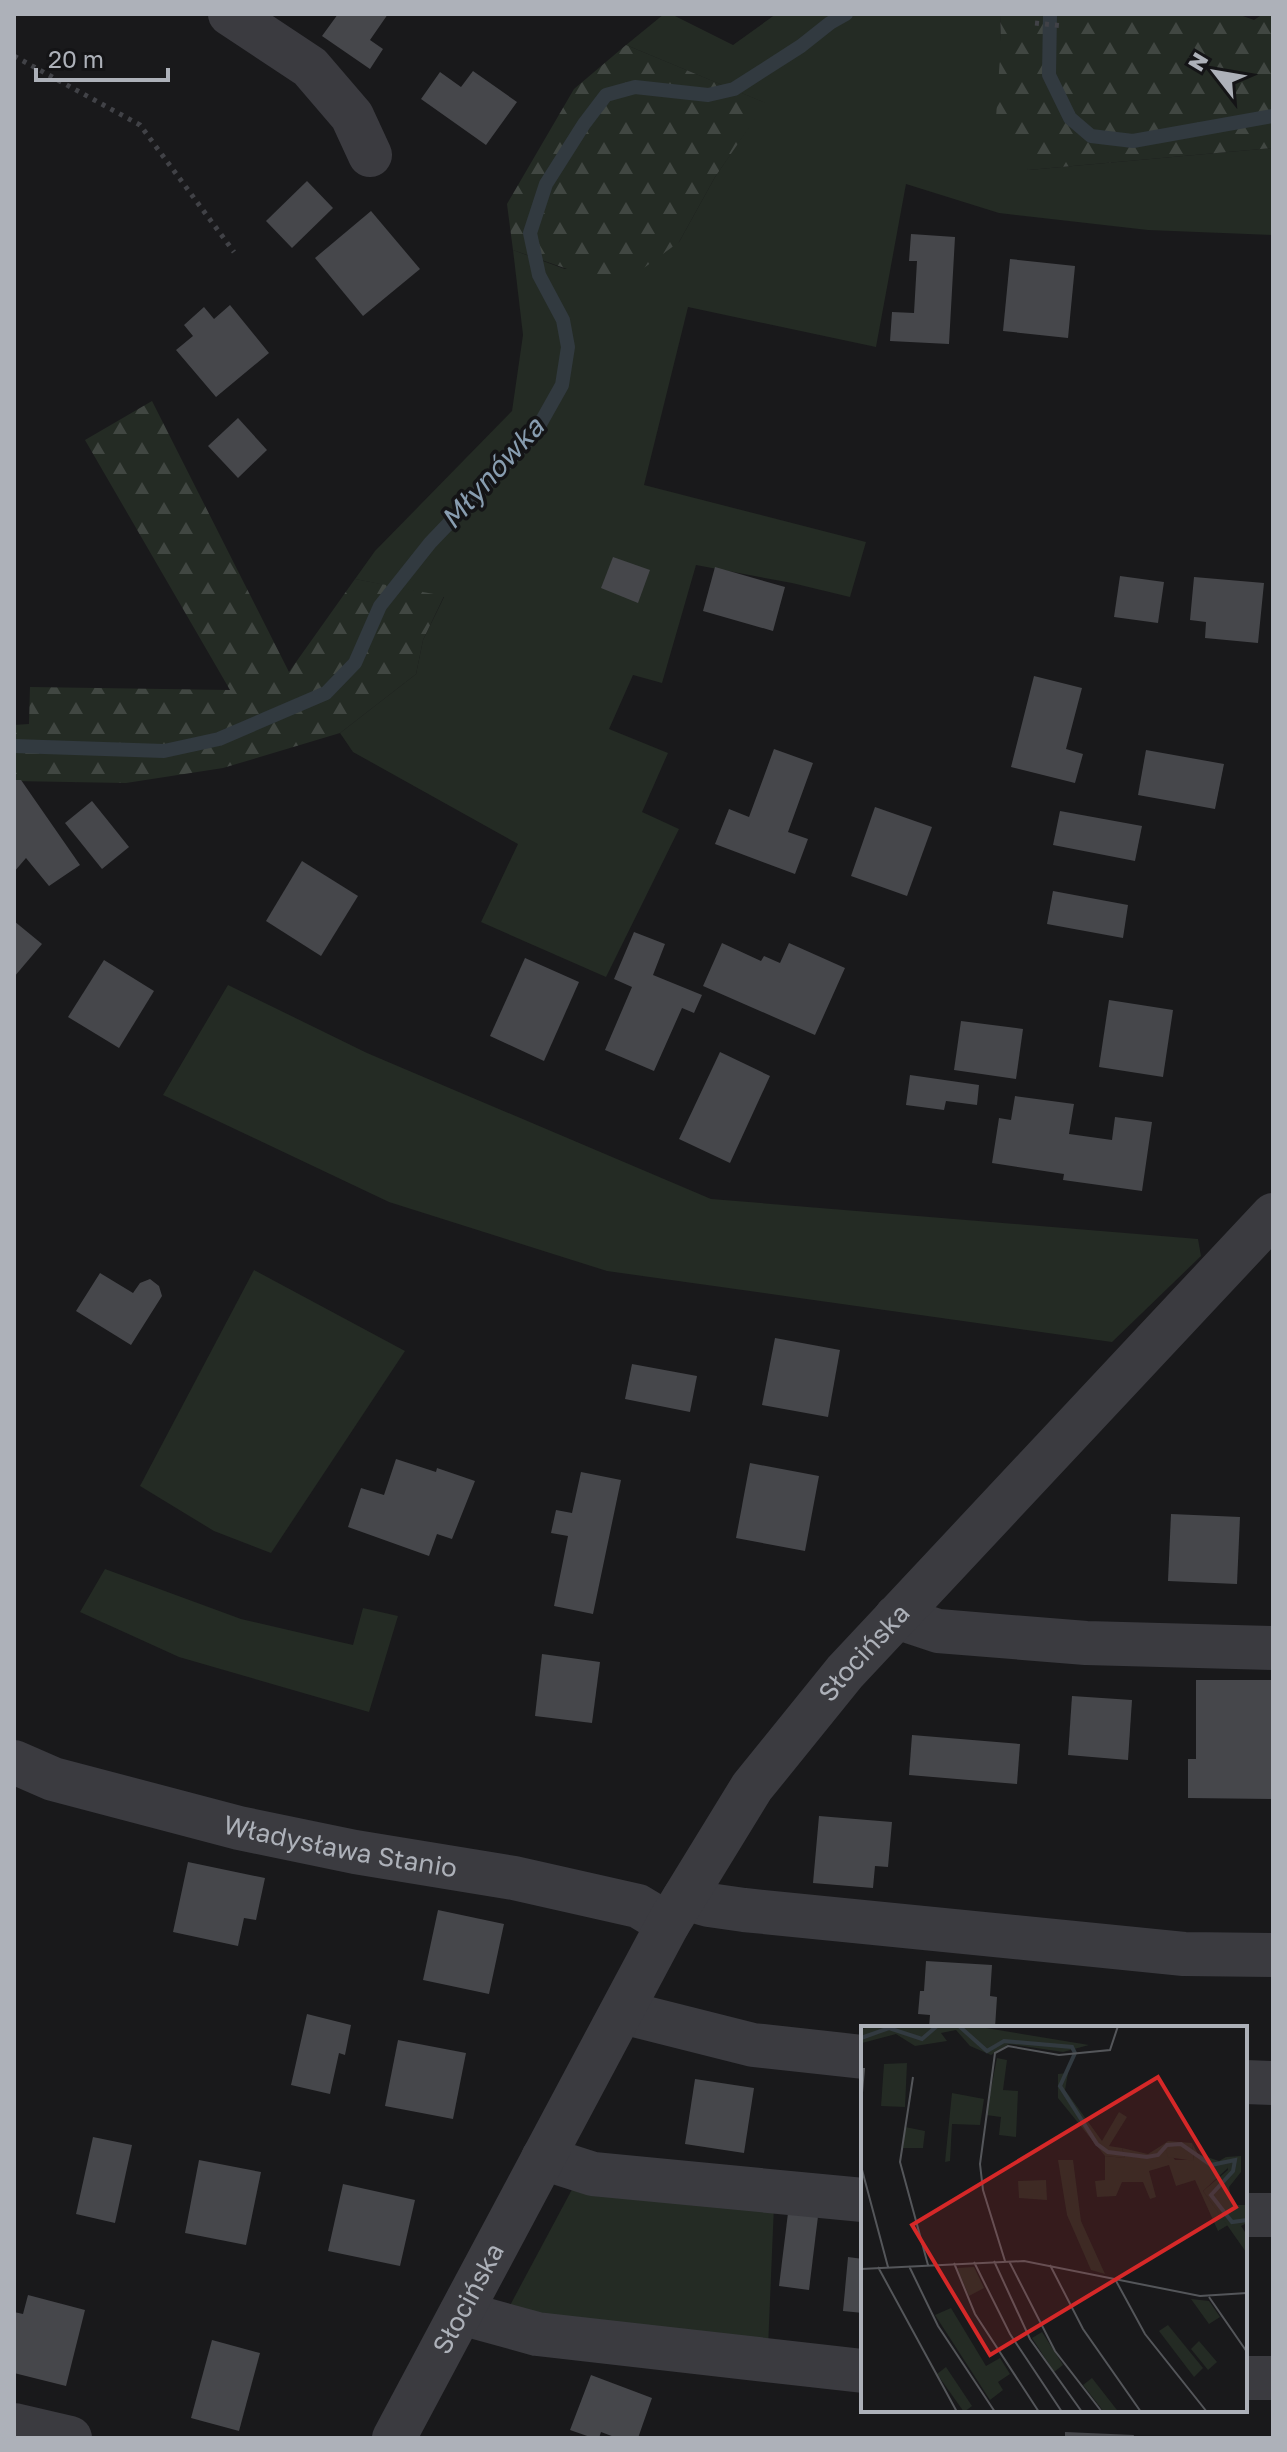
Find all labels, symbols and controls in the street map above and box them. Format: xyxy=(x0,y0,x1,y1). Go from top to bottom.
scale bar xyxy=(36,32,168,82)
north arrow xyxy=(1175,32,1255,112)
text: 20 m xyxy=(48,44,104,73)
text: N xyxy=(1182,47,1213,76)
water label: Młynówka xyxy=(433,410,551,535)
street label: Słocińska xyxy=(811,1597,916,1707)
street label: Władysława Stanio xyxy=(220,1809,459,1883)
inset map xyxy=(861,2026,1247,2412)
street label: Słocińska xyxy=(426,2238,510,2359)

